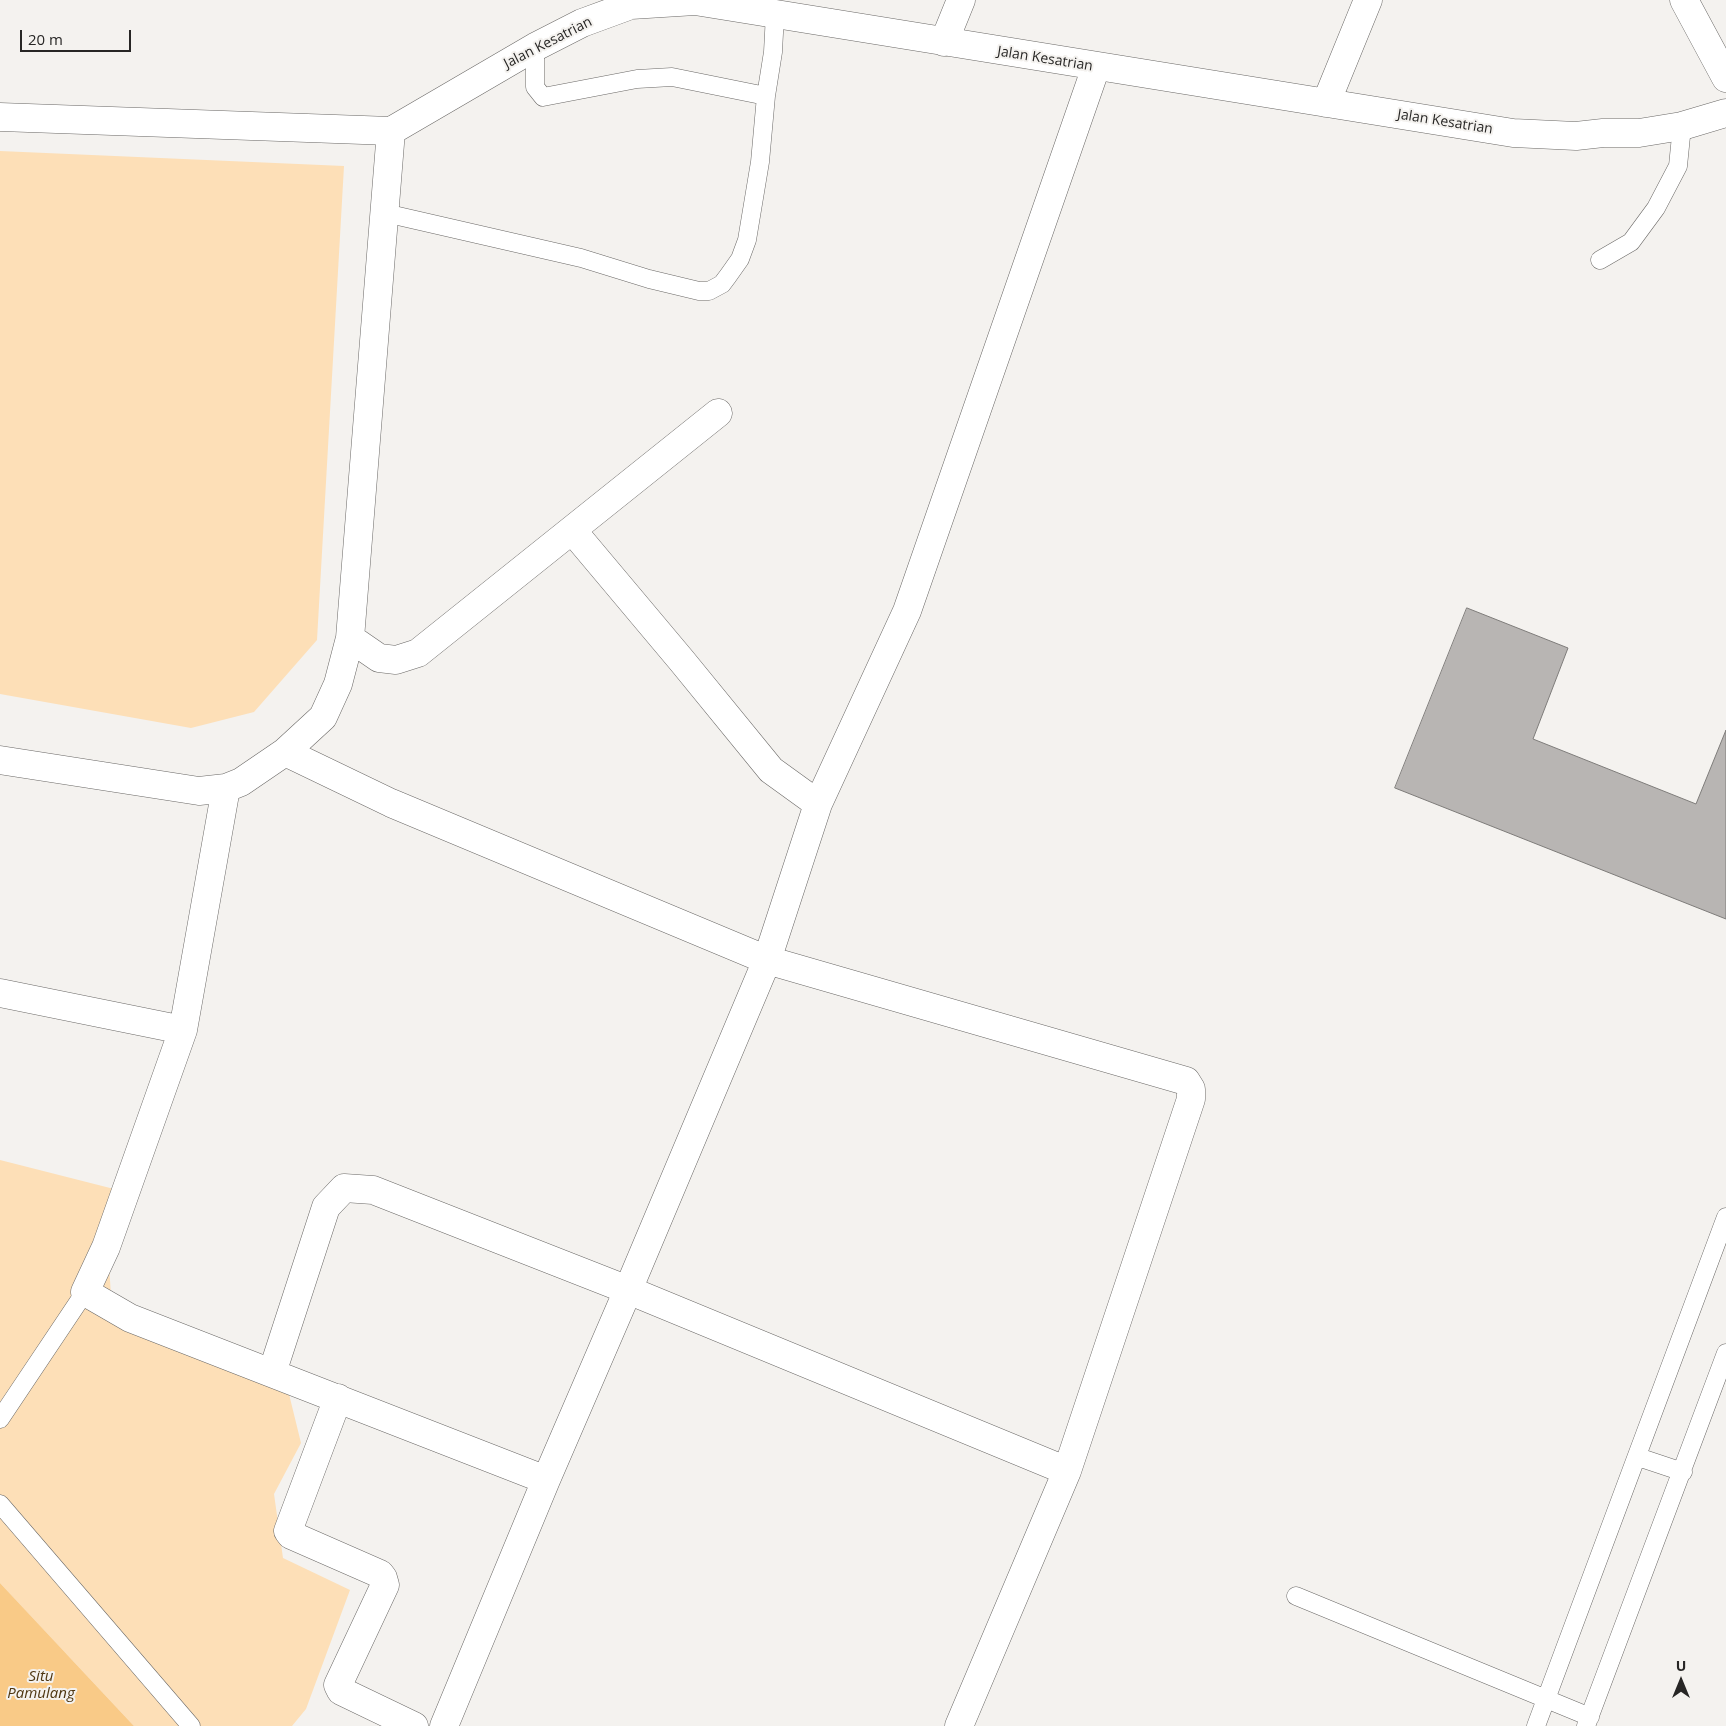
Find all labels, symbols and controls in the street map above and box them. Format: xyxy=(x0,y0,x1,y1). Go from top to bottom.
street label: Jalan Kesatrian xyxy=(501,14,595,72)
scale bar xyxy=(22,20,134,52)
text: 20 m xyxy=(28,29,63,49)
street label: Jalan Kesatrian xyxy=(996,43,1094,75)
street label: Jalan Kesatrian xyxy=(1396,106,1494,138)
north arrow xyxy=(1656,1656,1706,1706)
text: U xyxy=(1676,1656,1686,1675)
water label: Situ Pamulang xyxy=(7,1668,75,1703)

